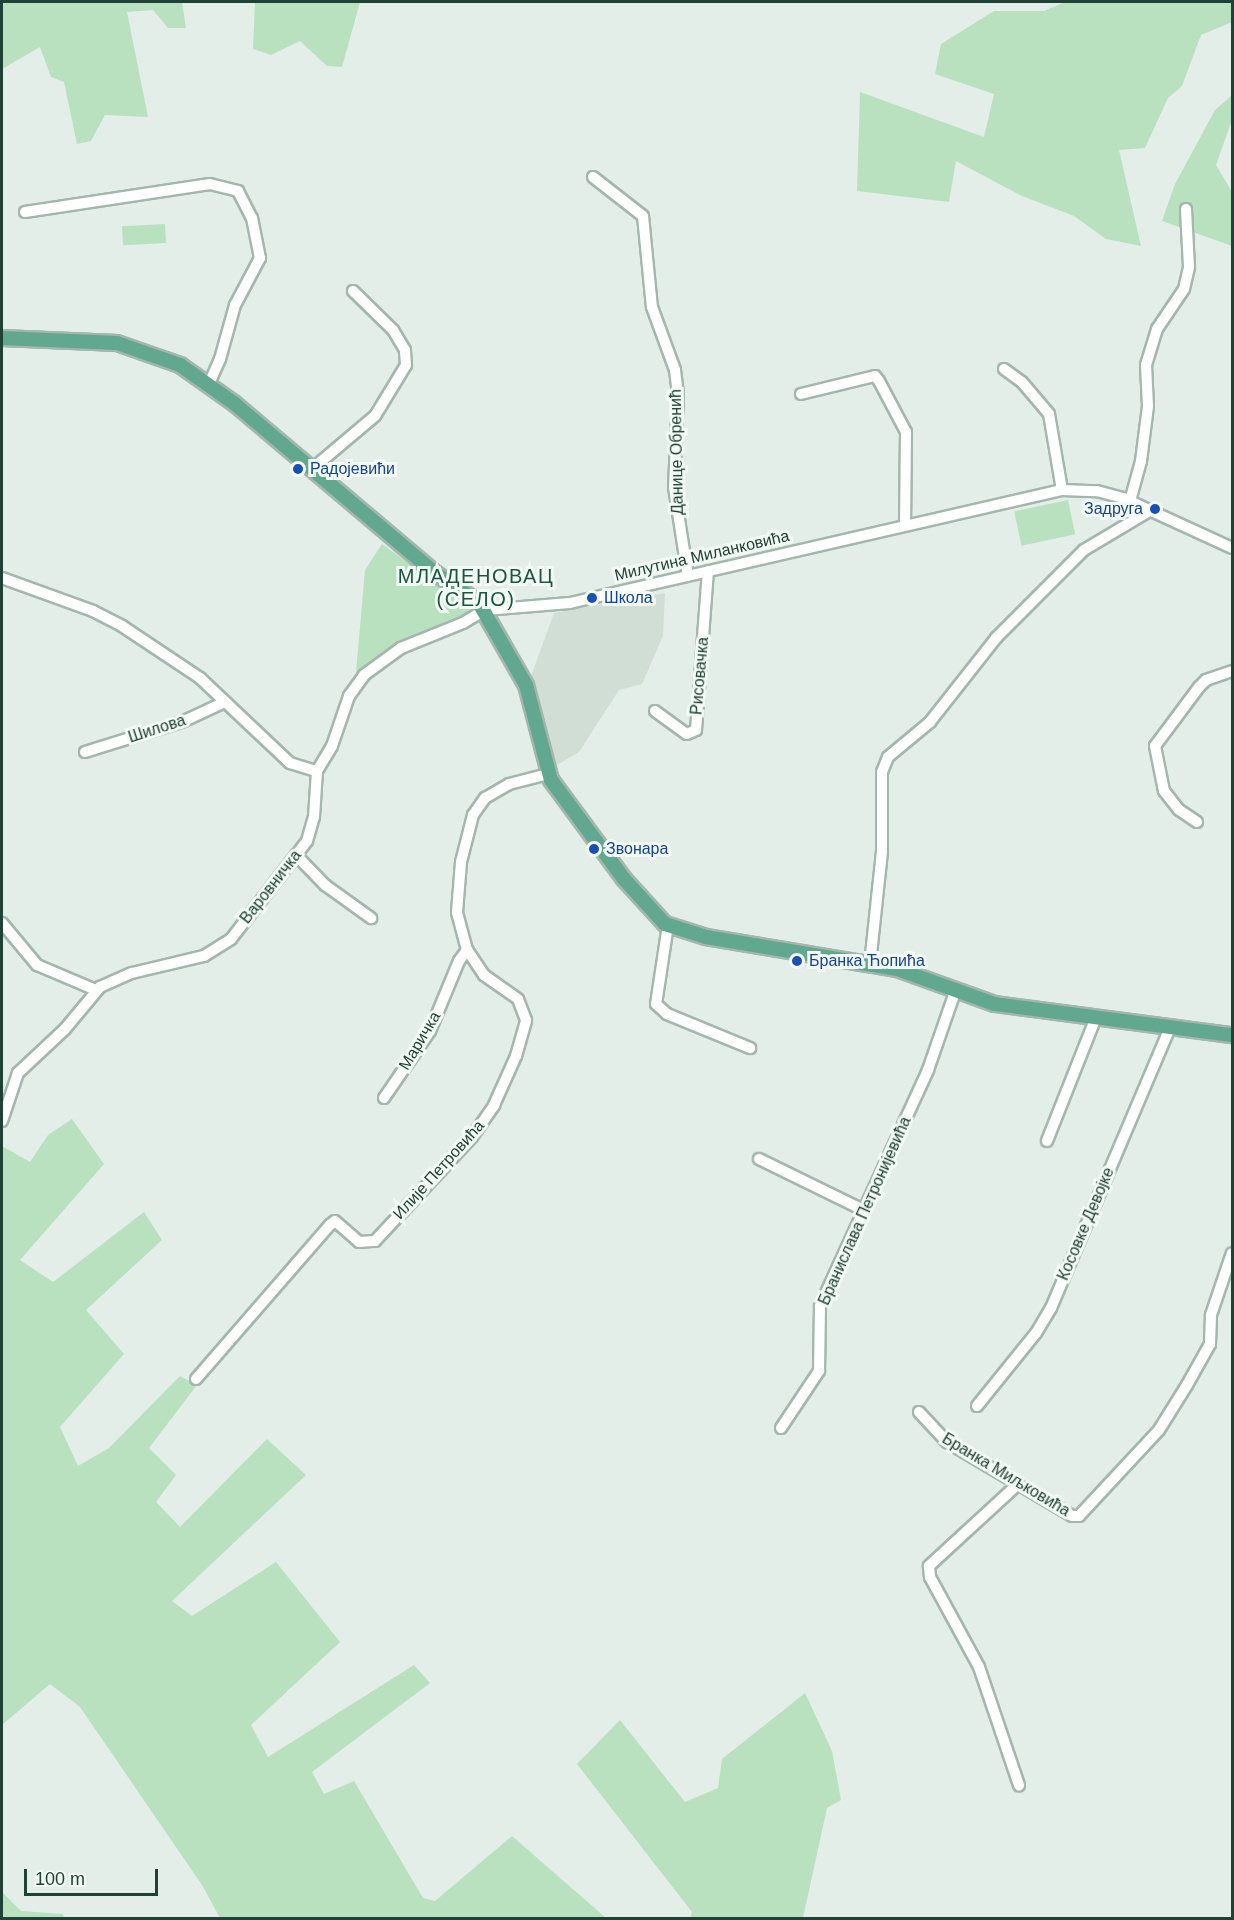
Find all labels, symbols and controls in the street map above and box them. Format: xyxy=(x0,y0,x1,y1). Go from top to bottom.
street label: Данице Обренић xyxy=(666,389,688,515)
place label: Радојевићи xyxy=(310,459,395,479)
marker: Радојевићи xyxy=(291,462,305,476)
place label: Задруга xyxy=(1084,499,1143,519)
marker: Задруга xyxy=(1148,502,1162,516)
street label: Милутина Миланковића xyxy=(613,527,791,585)
district label: МЛАДЕНОВАЦ (СЕЛО) xyxy=(398,565,554,612)
place label: Школа xyxy=(604,588,653,608)
marker: Школа xyxy=(585,591,599,605)
street label: Рисовачка xyxy=(687,636,713,716)
street label: Шилова xyxy=(126,711,188,747)
place label: Звонара xyxy=(606,839,668,859)
marker: Звонара xyxy=(587,842,601,856)
street label: Варовничка xyxy=(236,846,306,928)
place label: Бранка Ћопића xyxy=(809,951,925,971)
marker: Бранка Ћопића xyxy=(790,954,804,968)
street label: Маричка xyxy=(395,1008,445,1074)
street label: Бранислава Петронијевића xyxy=(815,1114,915,1308)
street label: Илије Петровића xyxy=(389,1116,489,1224)
street label: Косовке Девојке xyxy=(1054,1165,1118,1283)
street label: Бранка Миљковића xyxy=(939,1429,1073,1521)
scale bar xyxy=(27,1857,160,1895)
text: 100 m xyxy=(35,1869,85,1889)

